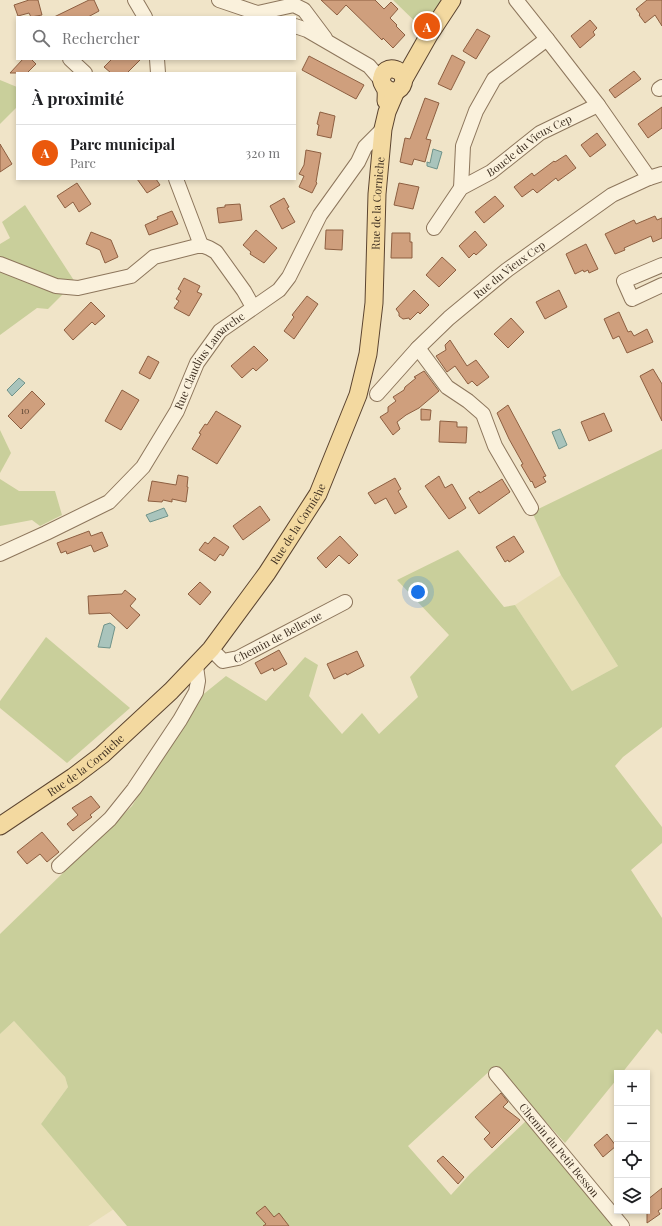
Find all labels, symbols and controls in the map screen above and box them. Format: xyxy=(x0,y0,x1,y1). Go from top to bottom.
pin: A xyxy=(414,11,440,41)
search box xyxy=(16,16,296,60)
icon: search xyxy=(30,27,52,49)
text: Rechercher xyxy=(62,28,140,48)
text: À proximité xyxy=(32,87,124,109)
street label: Boucle du Vieux Cep xyxy=(484,111,574,180)
text: Parc municipal xyxy=(70,134,175,154)
text: A xyxy=(41,144,49,161)
text: 320 m xyxy=(245,144,280,161)
text: Parc xyxy=(70,154,96,171)
street label: Rue de la Corniche xyxy=(367,156,387,250)
street label: Rue du Vieux Cep xyxy=(470,237,548,302)
street label: Rue Claudius Lamarche xyxy=(170,308,248,412)
house number: 10 xyxy=(21,404,29,416)
street label: Rue de la Corniche xyxy=(267,481,329,567)
your location xyxy=(408,582,428,602)
street label: Chemin de Bellevue xyxy=(232,607,325,666)
street label: Rue de la Corniche xyxy=(44,730,127,799)
map controls xyxy=(614,1070,650,1214)
button: + xyxy=(614,1070,650,1106)
street label: Chemin du Petit Besson xyxy=(516,1100,603,1200)
button: − xyxy=(614,1106,650,1142)
button: locate xyxy=(614,1142,650,1178)
button: layers xyxy=(614,1178,650,1214)

